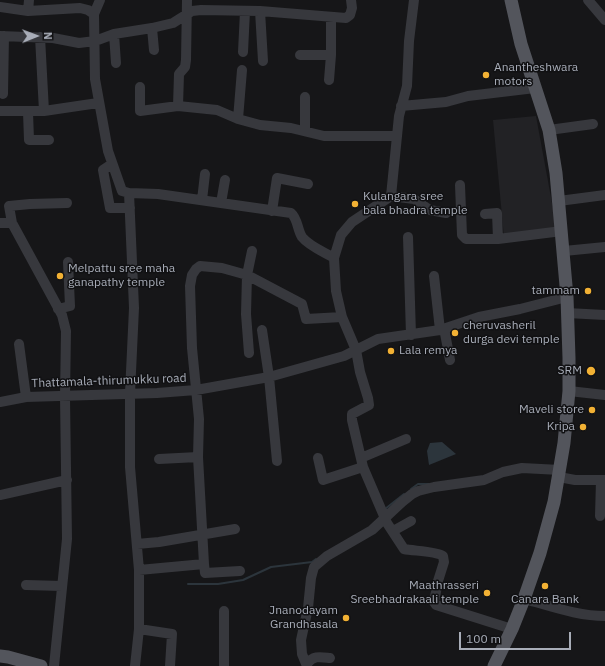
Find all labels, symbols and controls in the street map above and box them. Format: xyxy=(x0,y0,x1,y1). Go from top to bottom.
north arrow xyxy=(16,16,56,56)
text: N xyxy=(41,32,55,40)
place label: Anantheshwara motors xyxy=(494,61,578,89)
marker: Anantheshwara motors xyxy=(481,70,491,80)
place label: Kulangara sree bala bhadra temple xyxy=(363,190,468,218)
marker: Kulangara sree bala bhadra temple xyxy=(350,199,360,209)
place label: Melpattu sree maha ganapathy temple xyxy=(68,262,175,290)
marker: Melpattu sree maha ganapathy temple xyxy=(55,271,65,281)
place label: tammam xyxy=(532,284,580,298)
marker: tammam xyxy=(583,286,593,296)
place label: cheruvasheril durga devi temple xyxy=(463,319,560,347)
marker: cheruvasheril durga devi temple xyxy=(450,328,460,338)
place label: Lala remya xyxy=(399,344,457,358)
marker: Lala remya xyxy=(386,346,396,356)
place label: SRM xyxy=(558,364,582,378)
marker: SRM xyxy=(585,365,597,377)
street label: Thattamala-thirumukku road xyxy=(31,371,187,391)
place label: Maveli store xyxy=(519,403,584,417)
marker: Maveli store xyxy=(587,405,597,415)
place label: Kripa xyxy=(547,420,575,434)
marker: Kripa xyxy=(578,422,588,432)
place label: Maathrasseri Sreebhadrakaali temple xyxy=(350,579,479,607)
marker: Canara Bank xyxy=(540,581,550,591)
marker: Maathrasseri Sreebhadrakaali temple xyxy=(482,588,492,598)
place label: Canara Bank xyxy=(511,593,579,607)
place label: Jnanodayam Grandhasala xyxy=(269,604,338,632)
marker: Jnanodayam Grandhasala xyxy=(341,613,351,623)
scale bar xyxy=(461,624,573,650)
text: 100 m xyxy=(466,631,501,646)

